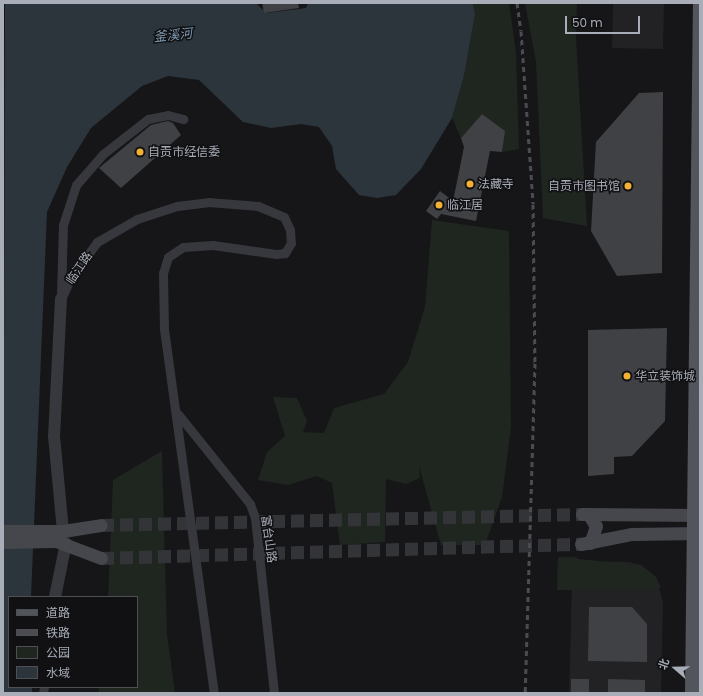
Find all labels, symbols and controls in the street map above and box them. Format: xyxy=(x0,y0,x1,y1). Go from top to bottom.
scale bar xyxy=(567,8,642,34)
text: 50 m xyxy=(572,14,603,31)
water label: 釜溪河 xyxy=(153,26,193,46)
place label: 自贡市经信委 xyxy=(148,145,220,159)
marker: 自贡市经信委 xyxy=(135,147,145,157)
place label: 法藏寺 xyxy=(478,177,514,191)
marker: 法藏寺 xyxy=(465,179,475,189)
place label: 自贡市图书馆 xyxy=(548,179,620,193)
marker: 自贡市图书馆 xyxy=(623,181,633,191)
place label: 临江居 xyxy=(447,198,483,212)
marker: 临江居 xyxy=(434,200,444,210)
street label: 临江路 xyxy=(63,249,95,287)
place label: 华立装饰城 xyxy=(635,369,695,383)
marker: 华立装饰城 xyxy=(622,371,632,381)
street label: 富台山路 xyxy=(259,514,279,564)
legend xyxy=(8,596,138,688)
text: 道路 xyxy=(46,604,70,621)
text: 铁路 xyxy=(46,624,70,641)
text: 公园 xyxy=(46,644,70,661)
north arrow xyxy=(655,648,695,688)
text: 北 xyxy=(654,656,673,672)
text: 水域 xyxy=(46,664,70,681)

